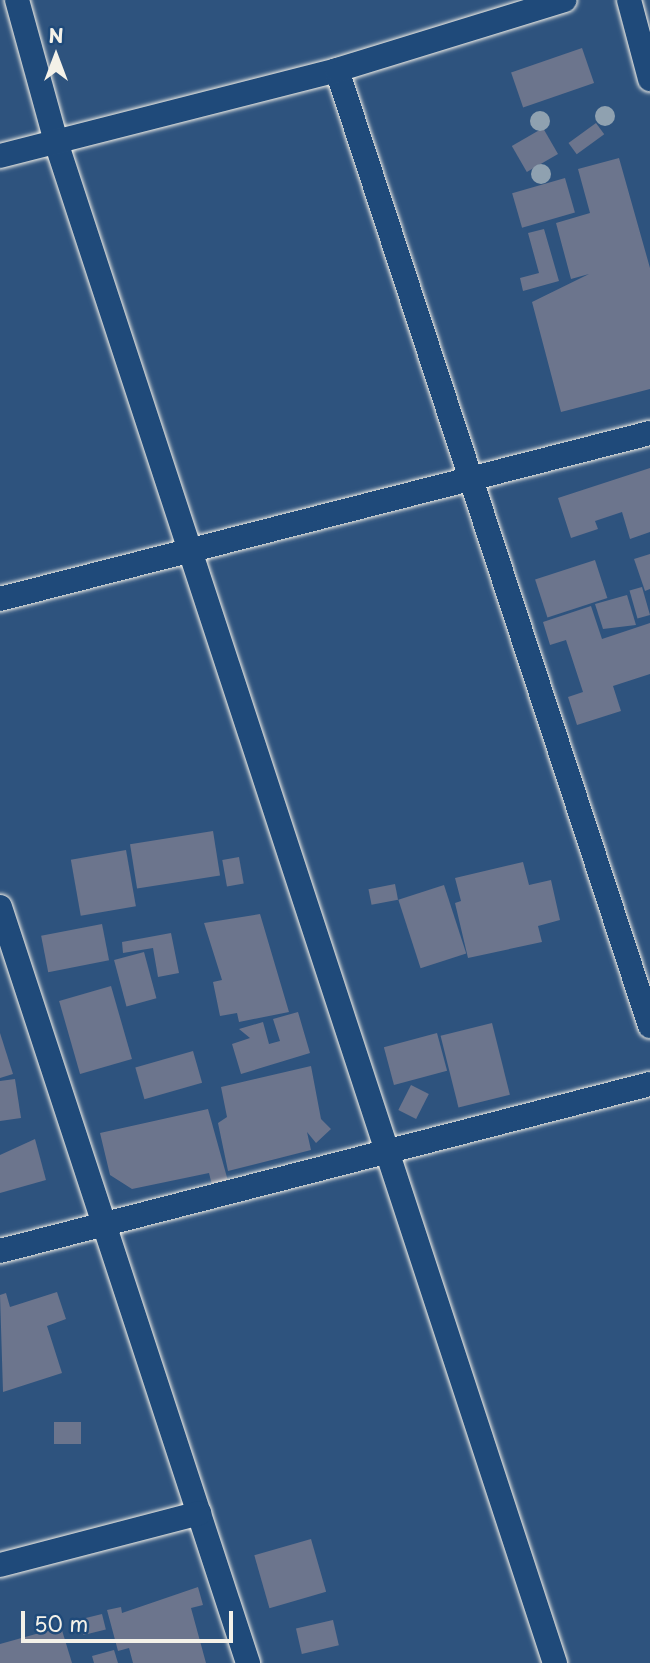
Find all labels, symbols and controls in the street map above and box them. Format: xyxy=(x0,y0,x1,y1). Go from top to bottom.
north arrow xyxy=(21,21,91,91)
text: N xyxy=(48,21,64,49)
scale bar xyxy=(24,1596,236,1640)
text: 50 m xyxy=(34,1607,88,1639)

